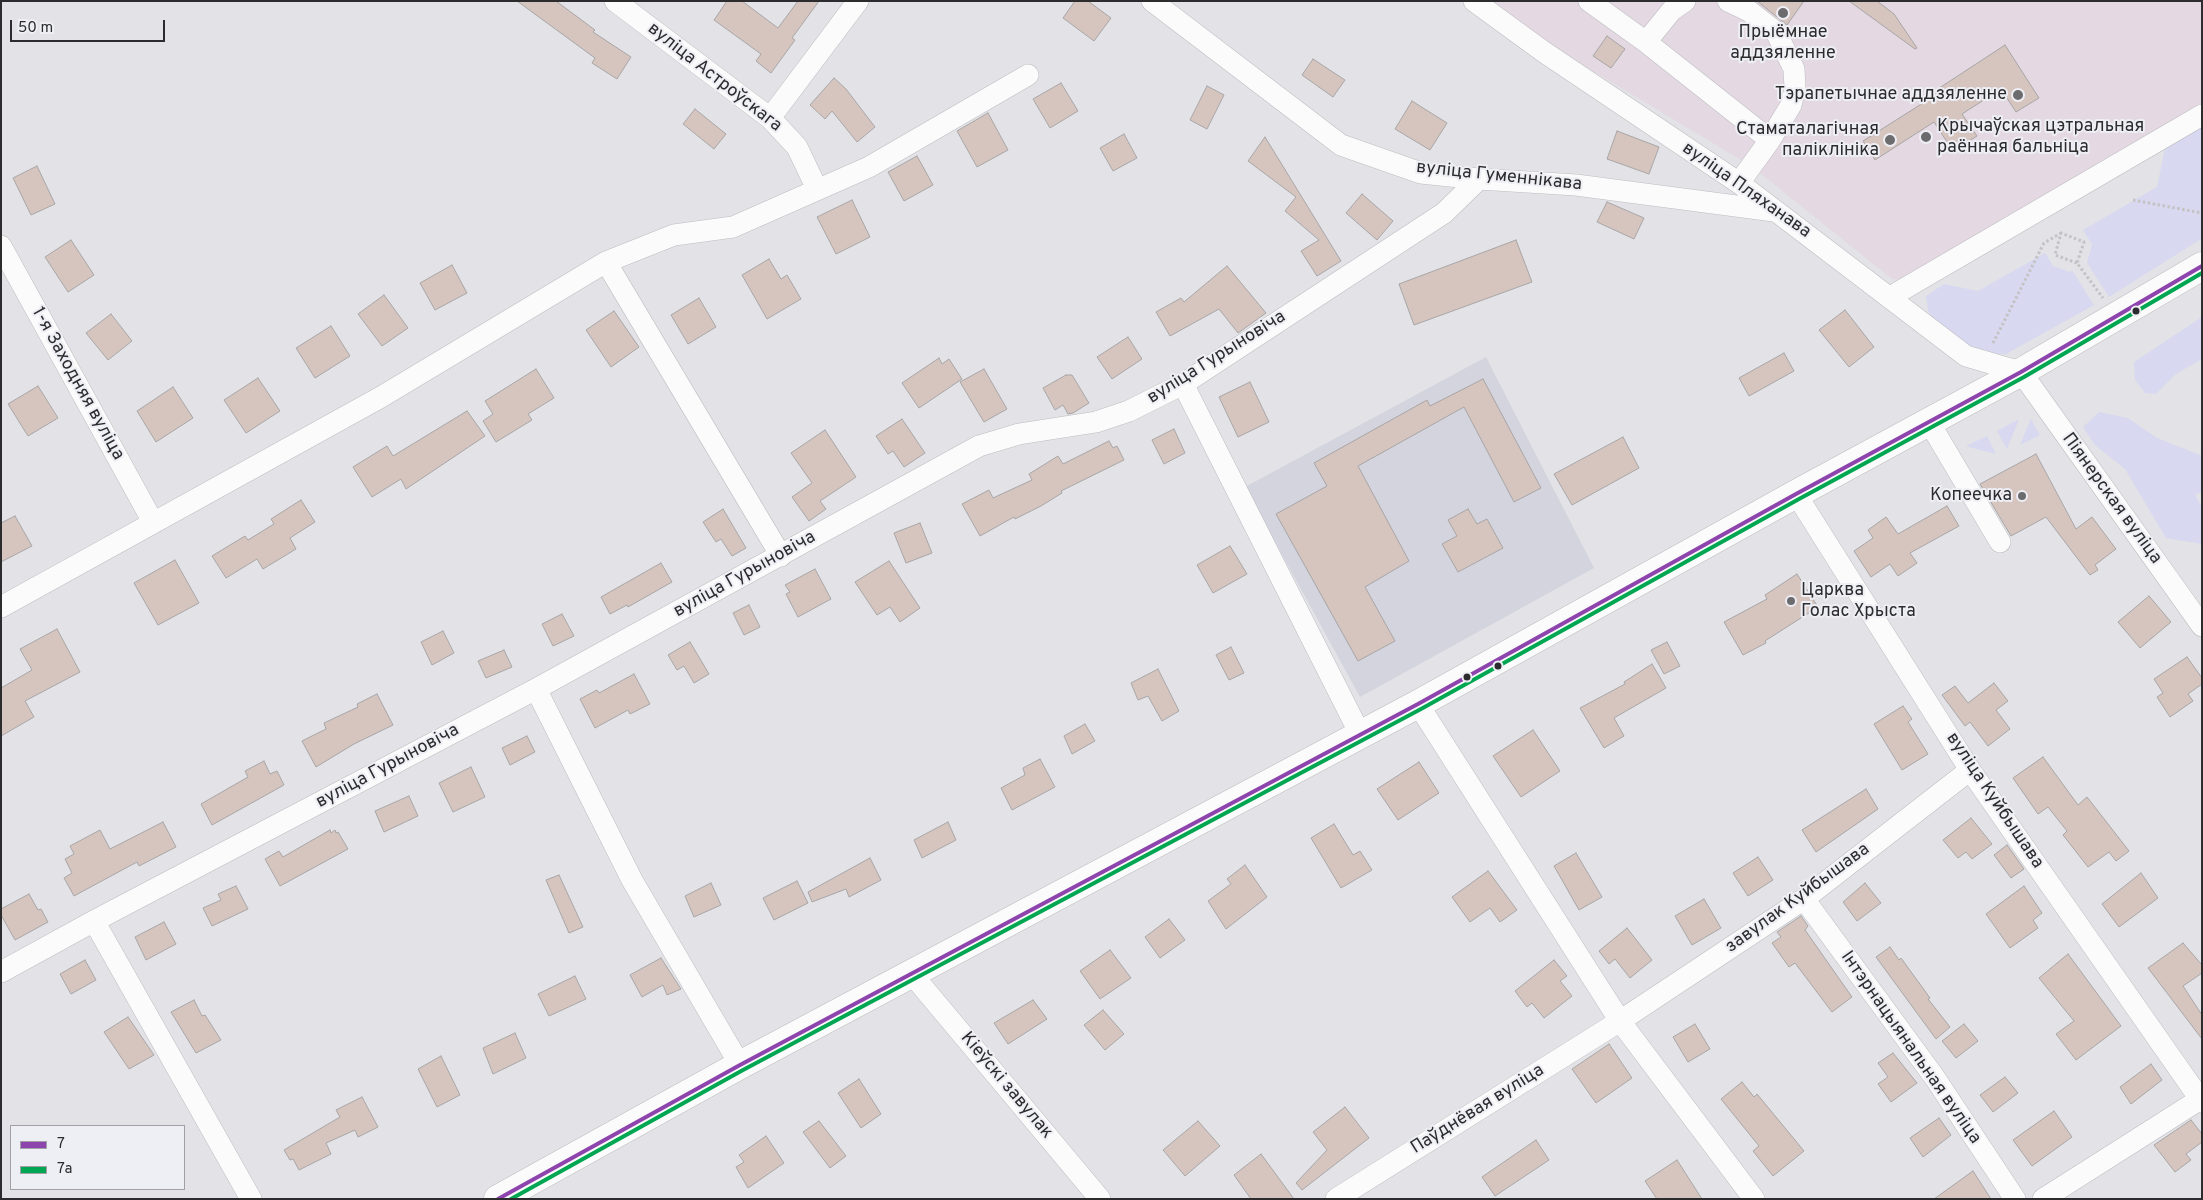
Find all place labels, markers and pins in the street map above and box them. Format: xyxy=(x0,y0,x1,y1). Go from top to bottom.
marker: Прыёмнае аддзяленне xyxy=(1776,6,1790,20)
place label: Прыёмнае аддзяленне xyxy=(1730,22,1836,64)
place label: Тэрапетычнае аддзяленне xyxy=(1775,84,2007,106)
marker: Тэрапетычнае аддзяленне xyxy=(2011,88,2025,102)
place label: Крычаўская цэтральная раённая бальніца xyxy=(1937,116,2144,158)
place label: Стаматалагічная паліклініка xyxy=(1736,119,1879,162)
marker: Крычаўская цэтральная раённая бальніца xyxy=(1919,130,1933,144)
marker: Стаматалагічная паліклініка xyxy=(1883,133,1897,147)
unlabelled marker xyxy=(2131,306,2141,316)
place label: Копеечка xyxy=(1930,485,2012,507)
marker: Копеечка xyxy=(2016,490,2028,502)
place label: Царква Голас Хрыста xyxy=(1801,580,1916,622)
marker: Царква Голас Хрыста xyxy=(1785,595,1797,607)
unlabelled marker xyxy=(1493,661,1503,671)
unlabelled marker xyxy=(1462,672,1472,682)

